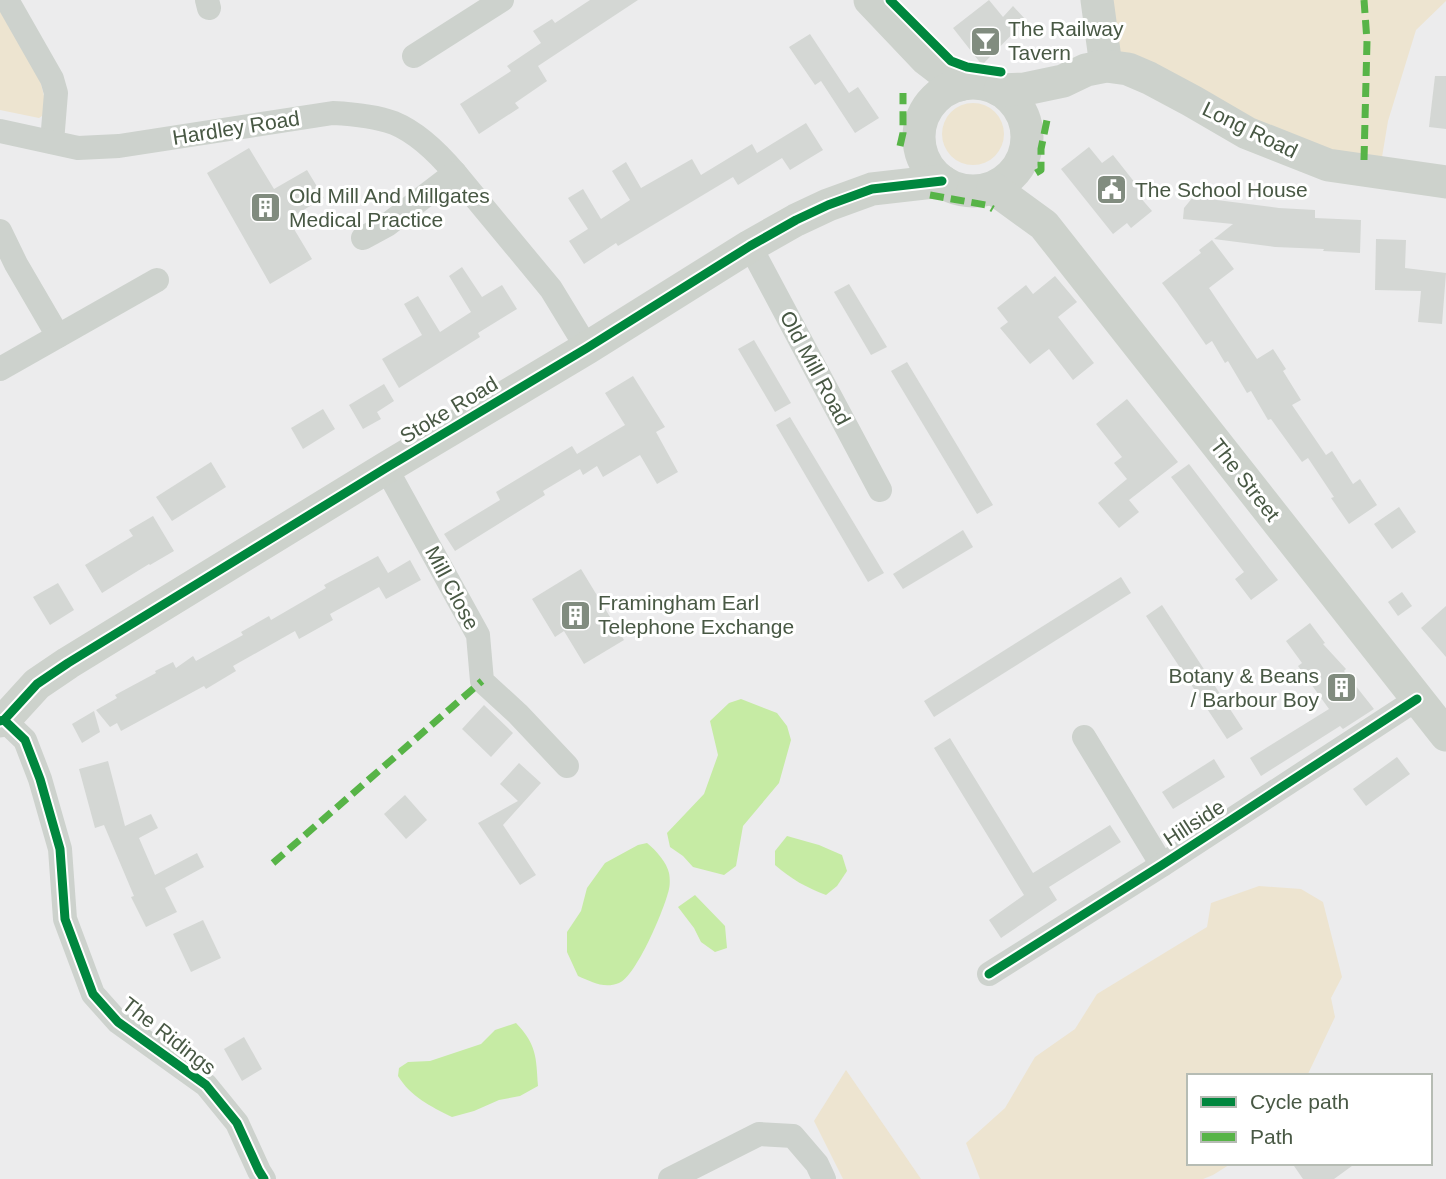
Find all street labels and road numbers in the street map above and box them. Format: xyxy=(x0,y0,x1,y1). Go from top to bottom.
street label: Long Road xyxy=(1199,97,1301,162)
street label: Hardley Road xyxy=(171,106,301,149)
street label: Old Mill Road xyxy=(776,307,855,429)
street label: Stoke Road xyxy=(396,371,502,448)
street label: The Street xyxy=(1206,434,1285,526)
street label: Mill Close xyxy=(421,542,484,633)
street label: Hillside xyxy=(1159,795,1228,851)
street label: The Ridings xyxy=(118,992,221,1079)

